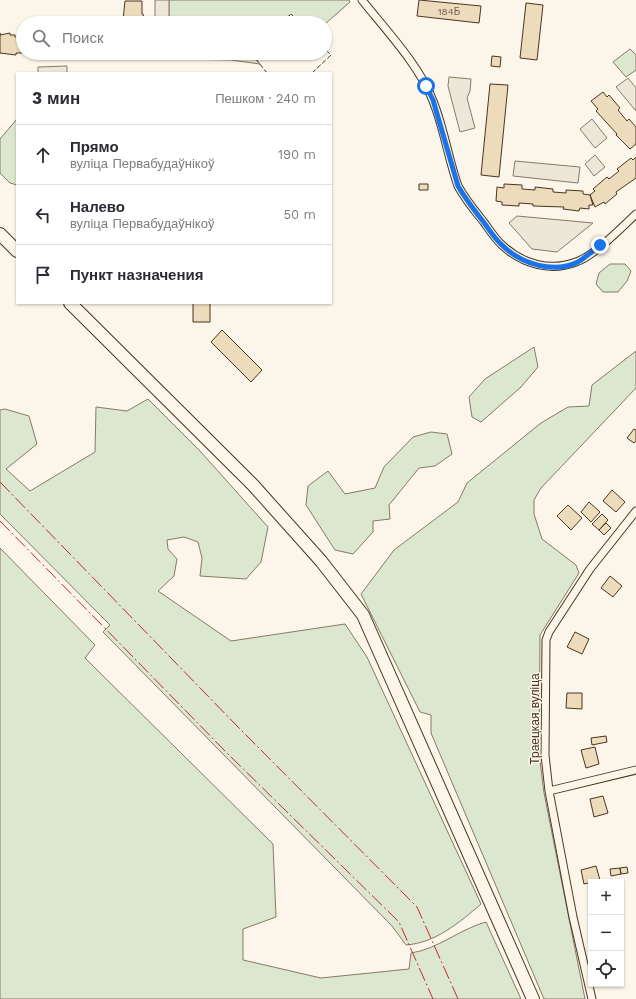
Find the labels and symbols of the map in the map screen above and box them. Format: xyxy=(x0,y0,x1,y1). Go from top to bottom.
house number: 184Б xyxy=(438,6,461,17)
route start xyxy=(417,77,435,95)
route end xyxy=(591,236,609,254)
street label: Траецкая вуліца xyxy=(528,673,542,765)

